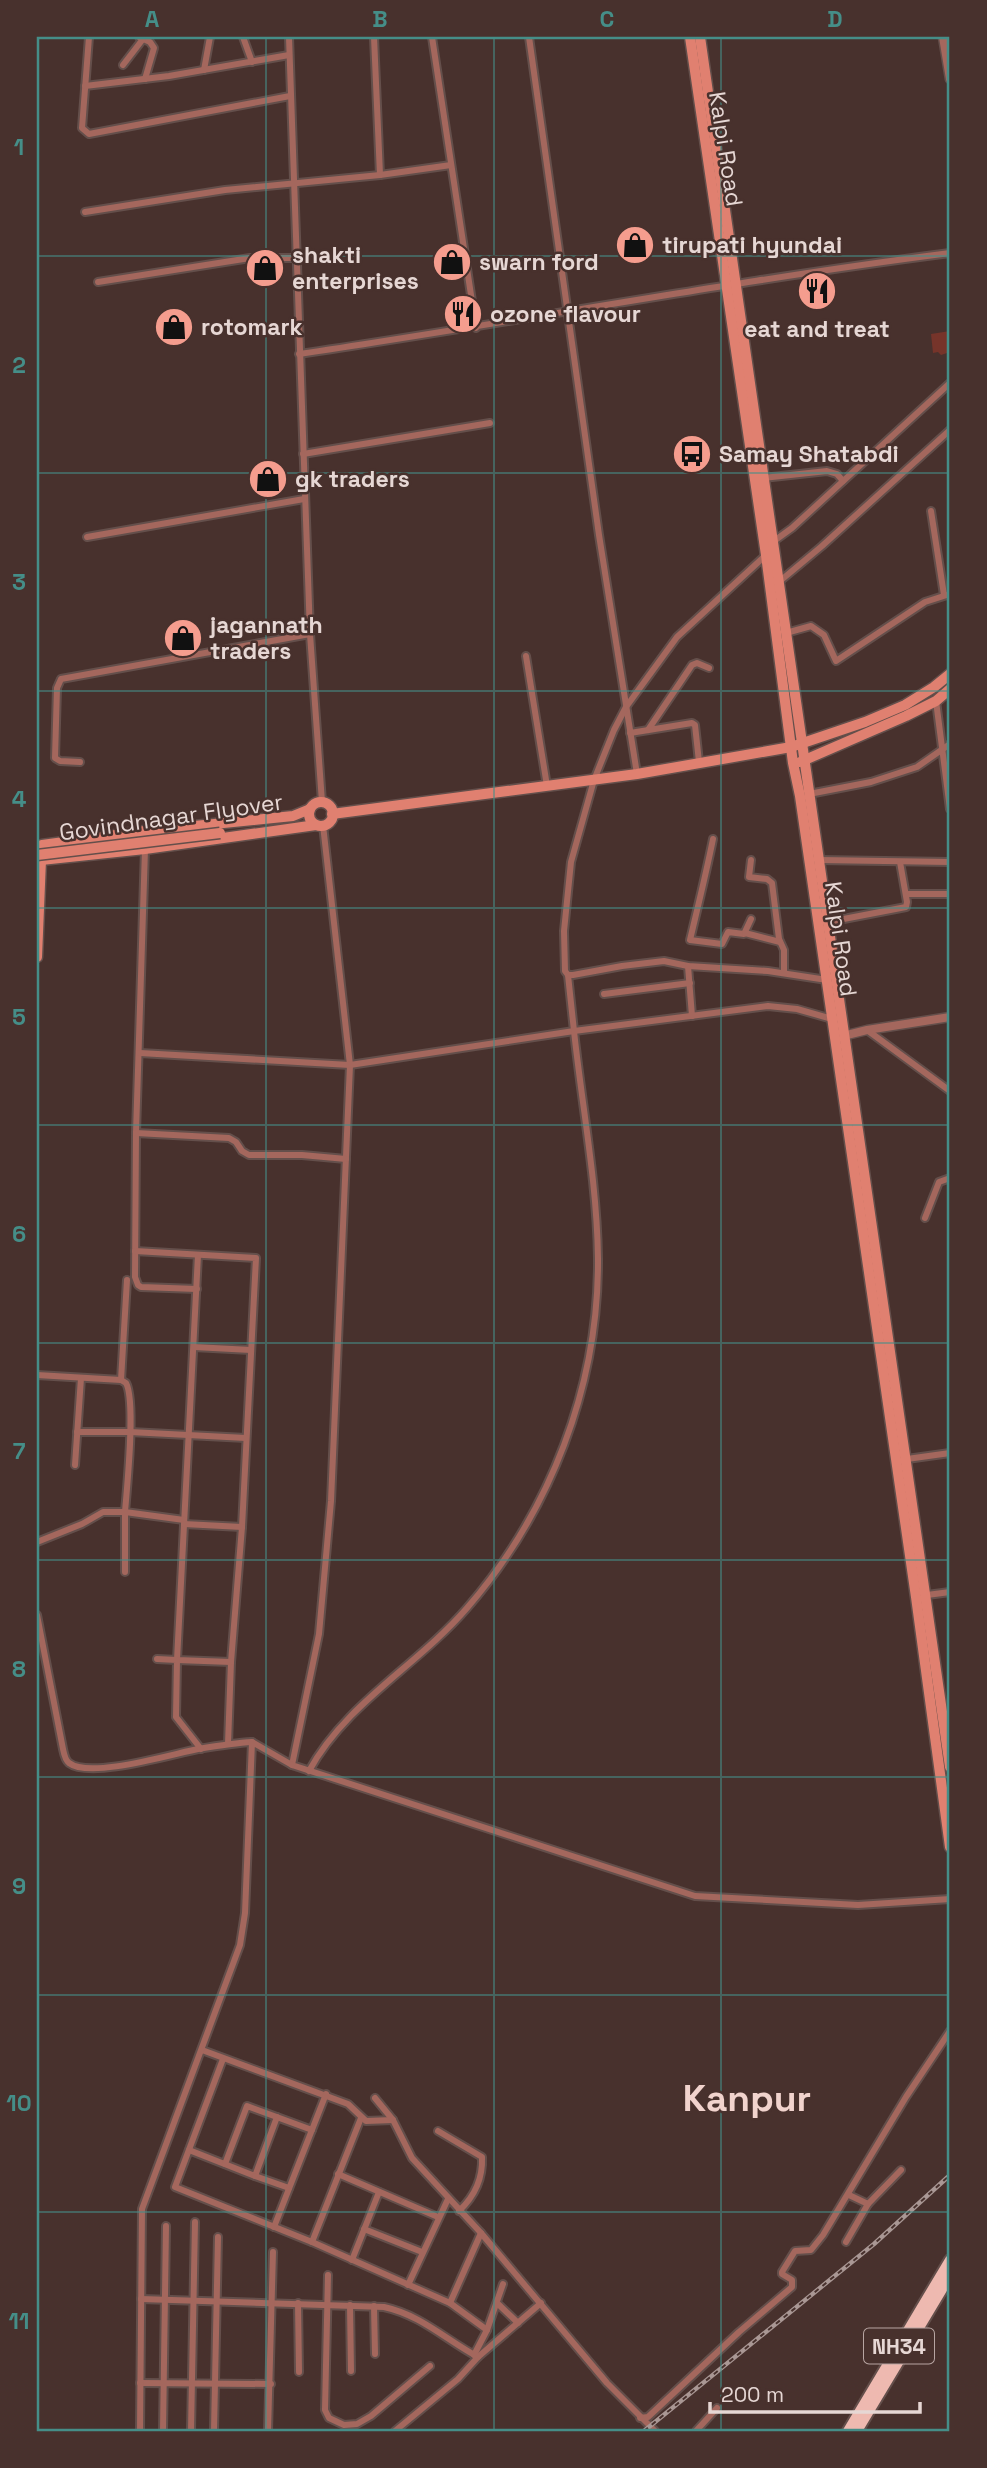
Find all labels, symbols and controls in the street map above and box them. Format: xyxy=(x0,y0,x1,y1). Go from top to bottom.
text: A xyxy=(145,4,160,34)
text: B xyxy=(372,4,388,34)
text: C xyxy=(600,4,614,34)
text: D xyxy=(827,4,843,34)
street label: Kalpi Road xyxy=(702,90,750,208)
text: 1 xyxy=(14,132,24,162)
shop icon: tirupati hyundai xyxy=(614,224,656,266)
place label: tirupati hyundai xyxy=(662,230,842,260)
place label: shakti enterprises xyxy=(292,240,419,296)
shop icon: swarn ford xyxy=(431,241,473,283)
shop icon: shakti enterprises xyxy=(244,247,286,289)
place label: swarn ford xyxy=(479,247,599,277)
restaurant icon: eat and treat xyxy=(796,270,838,312)
restaurant icon: ozone flavour xyxy=(442,293,484,335)
place label: ozone flavour xyxy=(490,299,641,329)
shop icon: rotomark xyxy=(153,306,195,348)
place label: rotomark xyxy=(201,312,303,342)
place label: eat and treat xyxy=(744,314,890,344)
text: 2 xyxy=(12,350,26,380)
bus stop icon: Samay Shatabdi xyxy=(671,433,713,475)
place label: Samay Shatabdi xyxy=(719,439,899,469)
shop icon: gk traders xyxy=(247,458,289,500)
place label: gk traders xyxy=(295,464,410,494)
text: 3 xyxy=(12,567,26,597)
place label: jagannath traders xyxy=(209,610,323,666)
shop icon: jagannath traders xyxy=(162,617,204,659)
text: 4 xyxy=(12,784,27,814)
street label: Govindnagar Flyover xyxy=(57,786,285,848)
street label: Kalpi Road xyxy=(818,880,864,998)
text: 5 xyxy=(12,1002,26,1032)
text: 6 xyxy=(12,1219,26,1249)
text: 7 xyxy=(13,1436,26,1466)
text: 8 xyxy=(12,1654,26,1684)
text: 9 xyxy=(12,1871,26,1901)
district label: Kanpur xyxy=(683,2075,811,2122)
text: 10 xyxy=(6,2088,32,2118)
text: 11 xyxy=(9,2306,29,2336)
road number: NH34 xyxy=(864,2328,934,2364)
scale bar xyxy=(710,2370,920,2414)
text: 200 m xyxy=(721,2381,784,2408)

